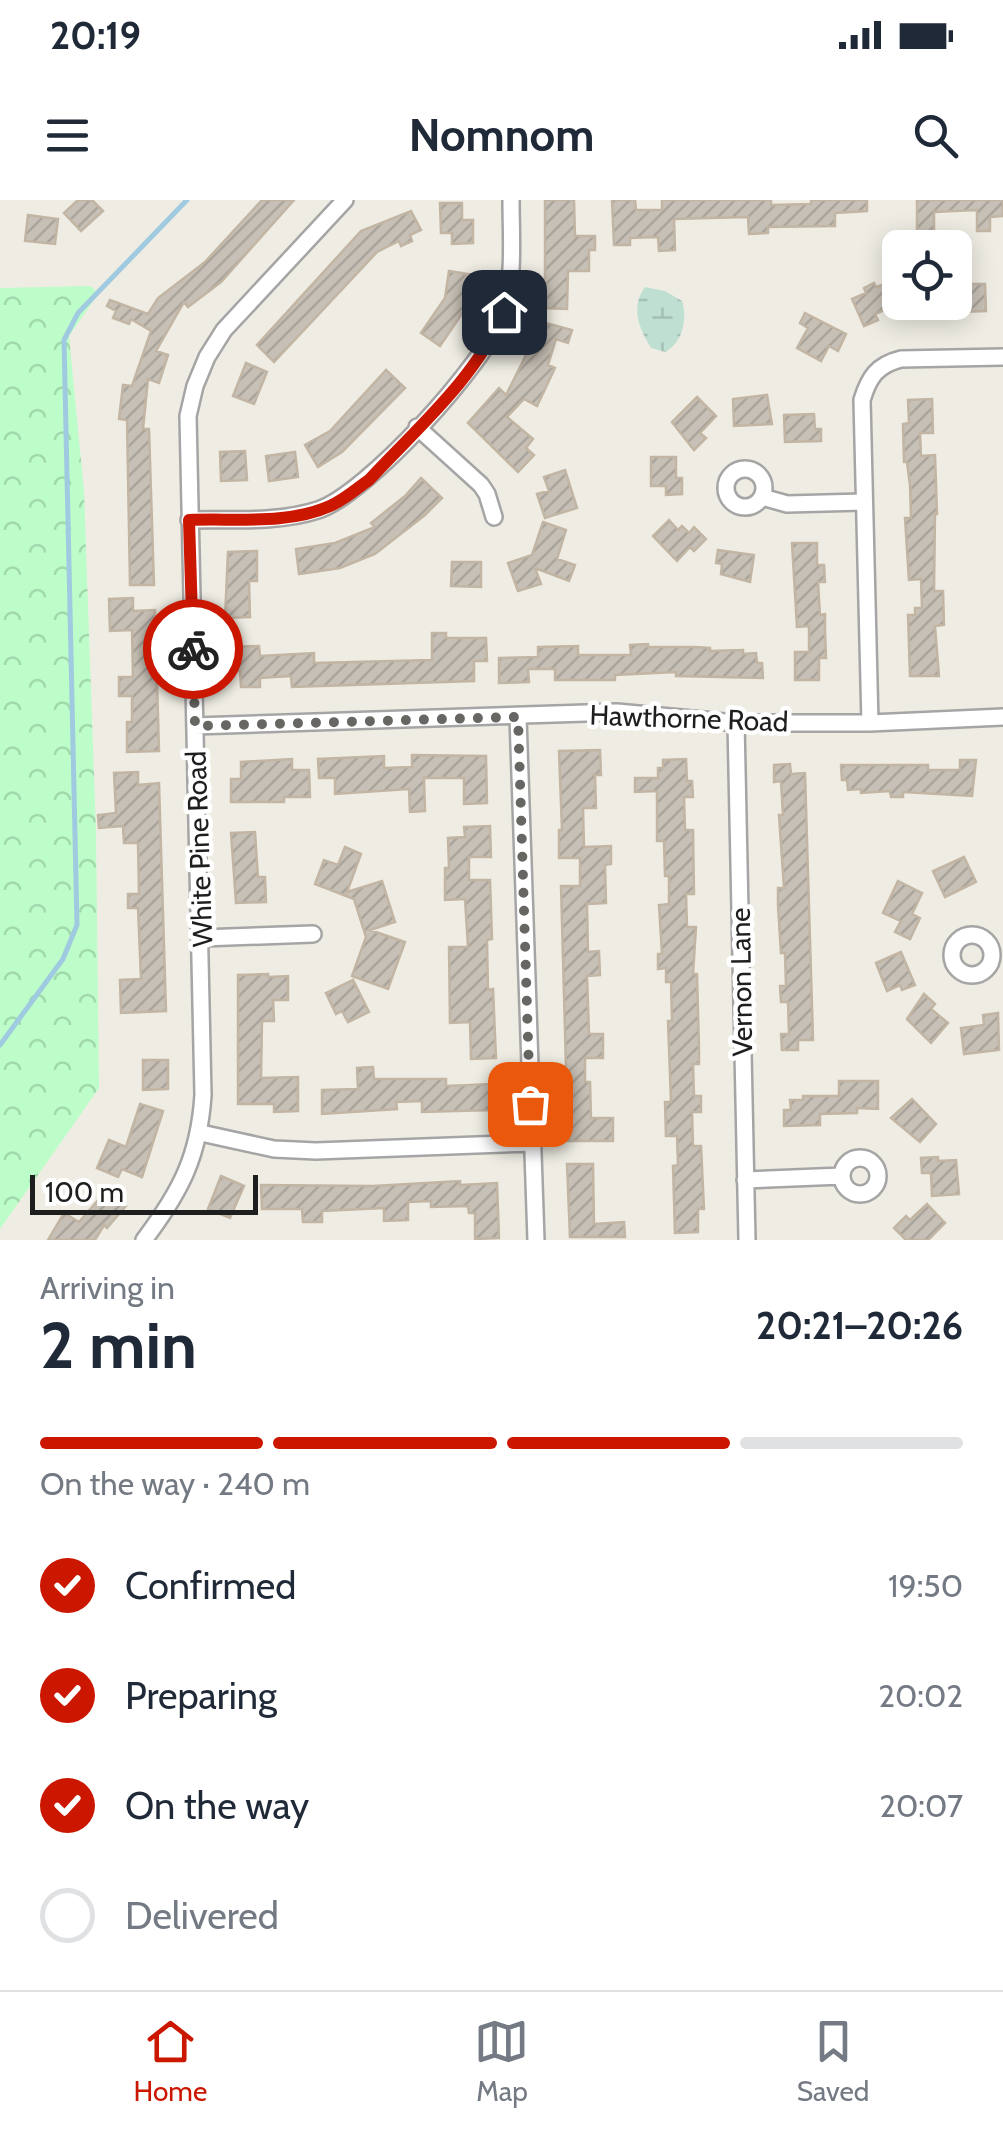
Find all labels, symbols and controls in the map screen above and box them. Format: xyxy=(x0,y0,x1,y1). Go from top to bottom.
text: 20:19 xyxy=(50,12,141,59)
icon: menu xyxy=(40,108,95,163)
text: Nomnom xyxy=(409,108,594,162)
icon: search xyxy=(908,108,963,163)
map controls xyxy=(882,230,972,320)
button: locate xyxy=(882,230,972,320)
pin xyxy=(462,270,547,355)
icon: home xyxy=(477,285,532,340)
courier xyxy=(143,599,243,699)
icon: bike xyxy=(166,622,221,677)
street label: Hawthorne Road xyxy=(589,698,789,738)
street label: White Pine Road xyxy=(179,750,219,948)
street label: Vernon Lane xyxy=(723,907,759,1057)
pin xyxy=(488,1062,573,1147)
icon: bag xyxy=(503,1077,558,1132)
scale bar xyxy=(30,1170,258,1214)
text: 100 m xyxy=(45,1175,124,1209)
text: Arriving in xyxy=(40,1268,175,1307)
text: 20:21–20:26 xyxy=(756,1302,963,1349)
text: 2 min xyxy=(40,1305,197,1384)
text: On the way · 240 m xyxy=(40,1464,310,1503)
icon: check xyxy=(40,1558,95,1613)
text: Confirmed xyxy=(125,1562,296,1609)
text: 19:50 xyxy=(888,1566,963,1605)
icon: check xyxy=(40,1668,95,1723)
text: Preparing xyxy=(125,1672,277,1719)
text: 20:02 xyxy=(878,1676,963,1715)
icon: check xyxy=(40,1778,95,1833)
text: On the way xyxy=(125,1782,309,1829)
text: 20:07 xyxy=(879,1786,963,1825)
text: Delivered xyxy=(125,1892,279,1939)
tab: Home xyxy=(134,2014,207,2108)
tab: Map xyxy=(474,2014,529,2108)
tab: Saved xyxy=(797,2014,869,2108)

